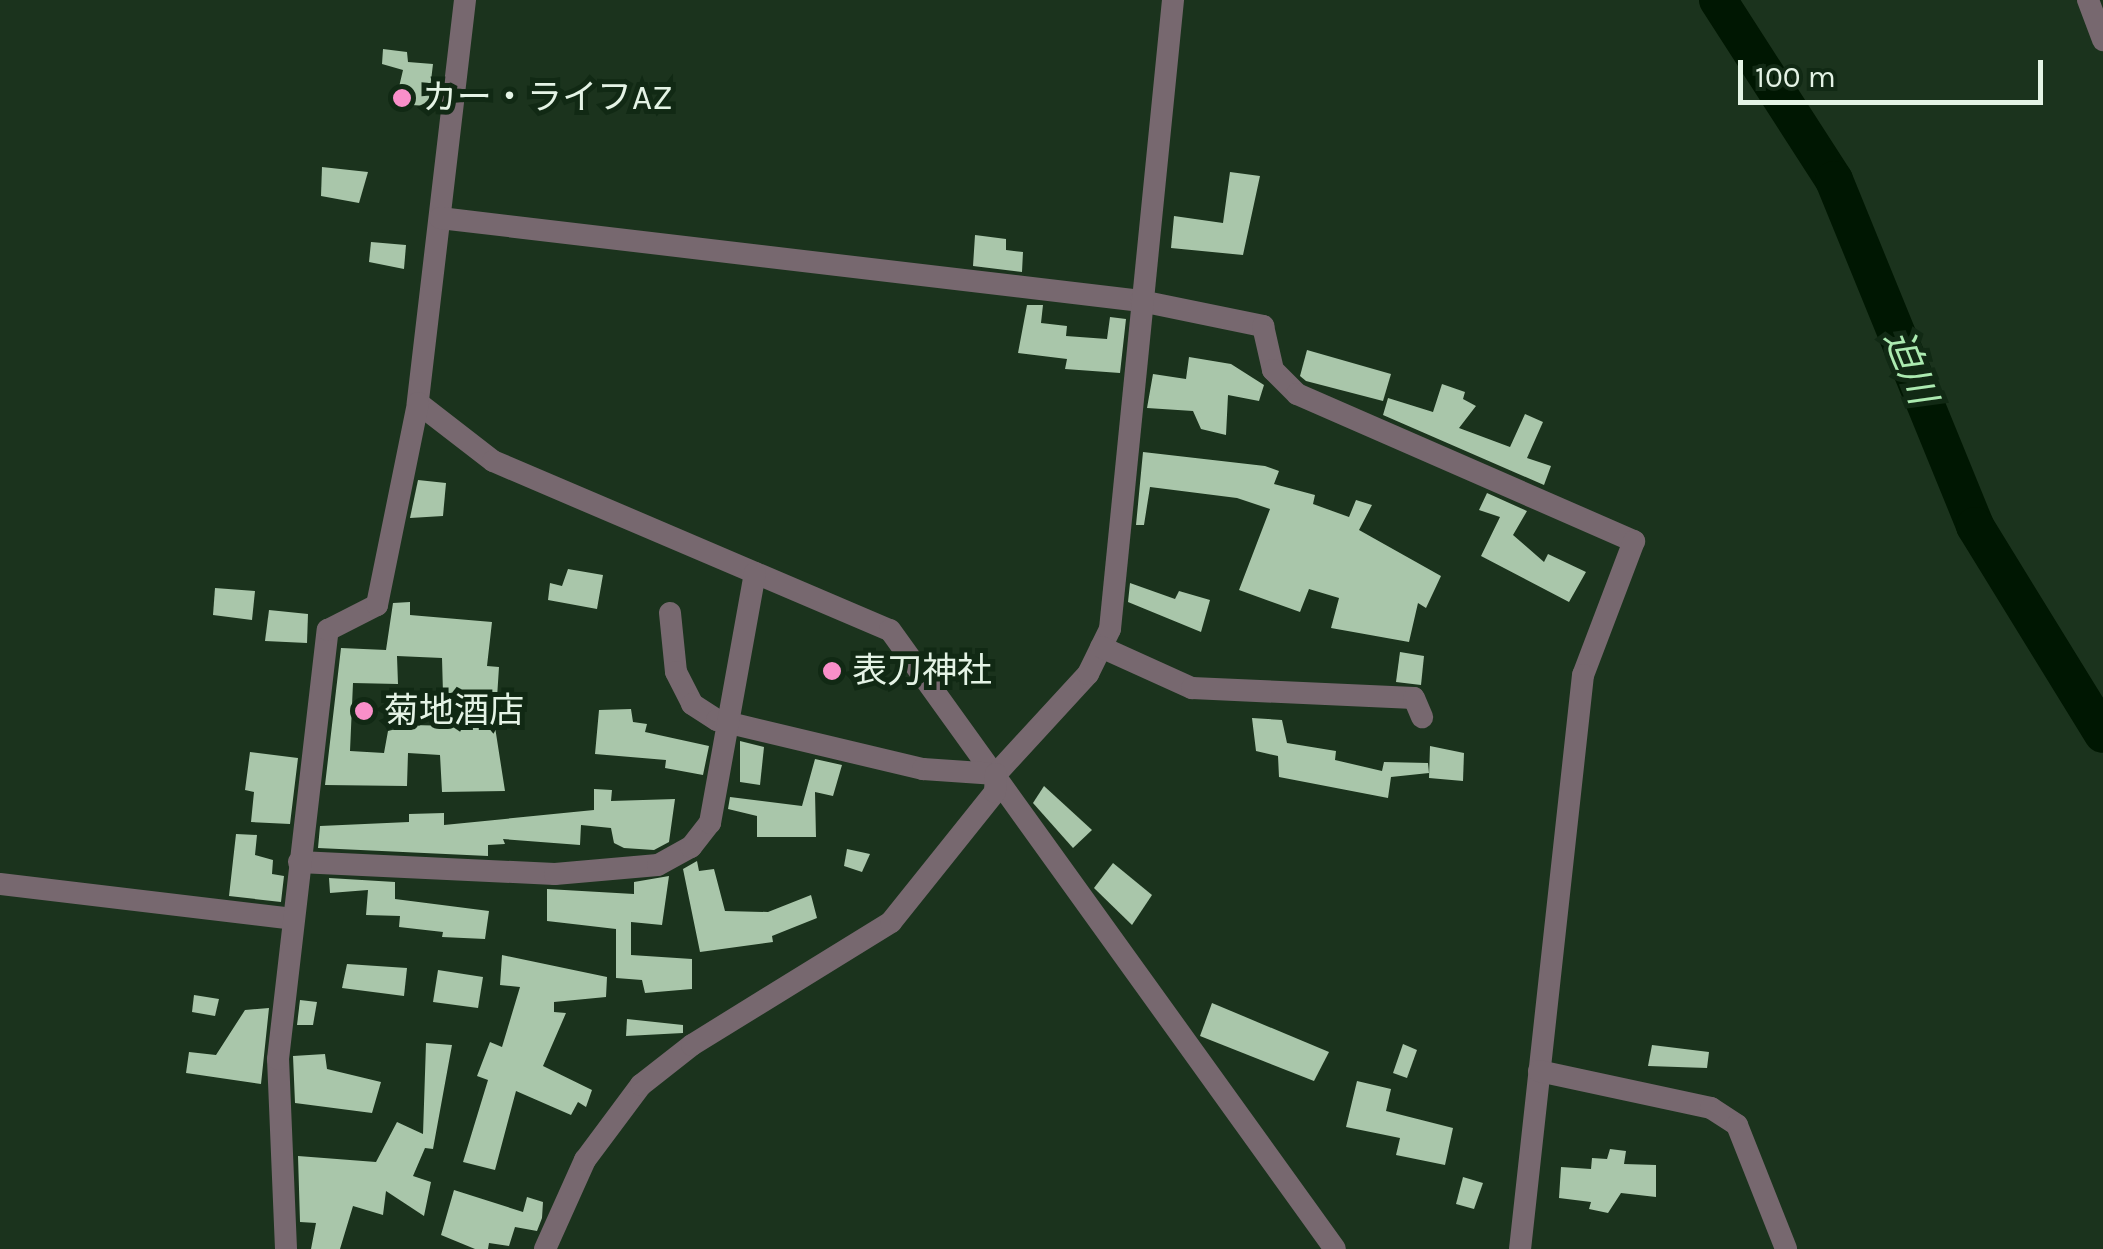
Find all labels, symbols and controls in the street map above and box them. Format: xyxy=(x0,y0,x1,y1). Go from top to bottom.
scale bar xyxy=(1743,40,2048,102)
text: 100 m xyxy=(1755,59,1836,95)
place label: カー・ライフAZ xyxy=(422,77,673,119)
marker: カー・ライフAZ xyxy=(391,87,413,109)
water label: 迫川 xyxy=(1875,323,1945,411)
place label: 表刀神社 xyxy=(852,650,992,692)
marker: 表刀神社 xyxy=(821,660,843,682)
place label: 菊地酒店 xyxy=(384,690,524,732)
marker: 菊地酒店 xyxy=(353,700,375,722)

